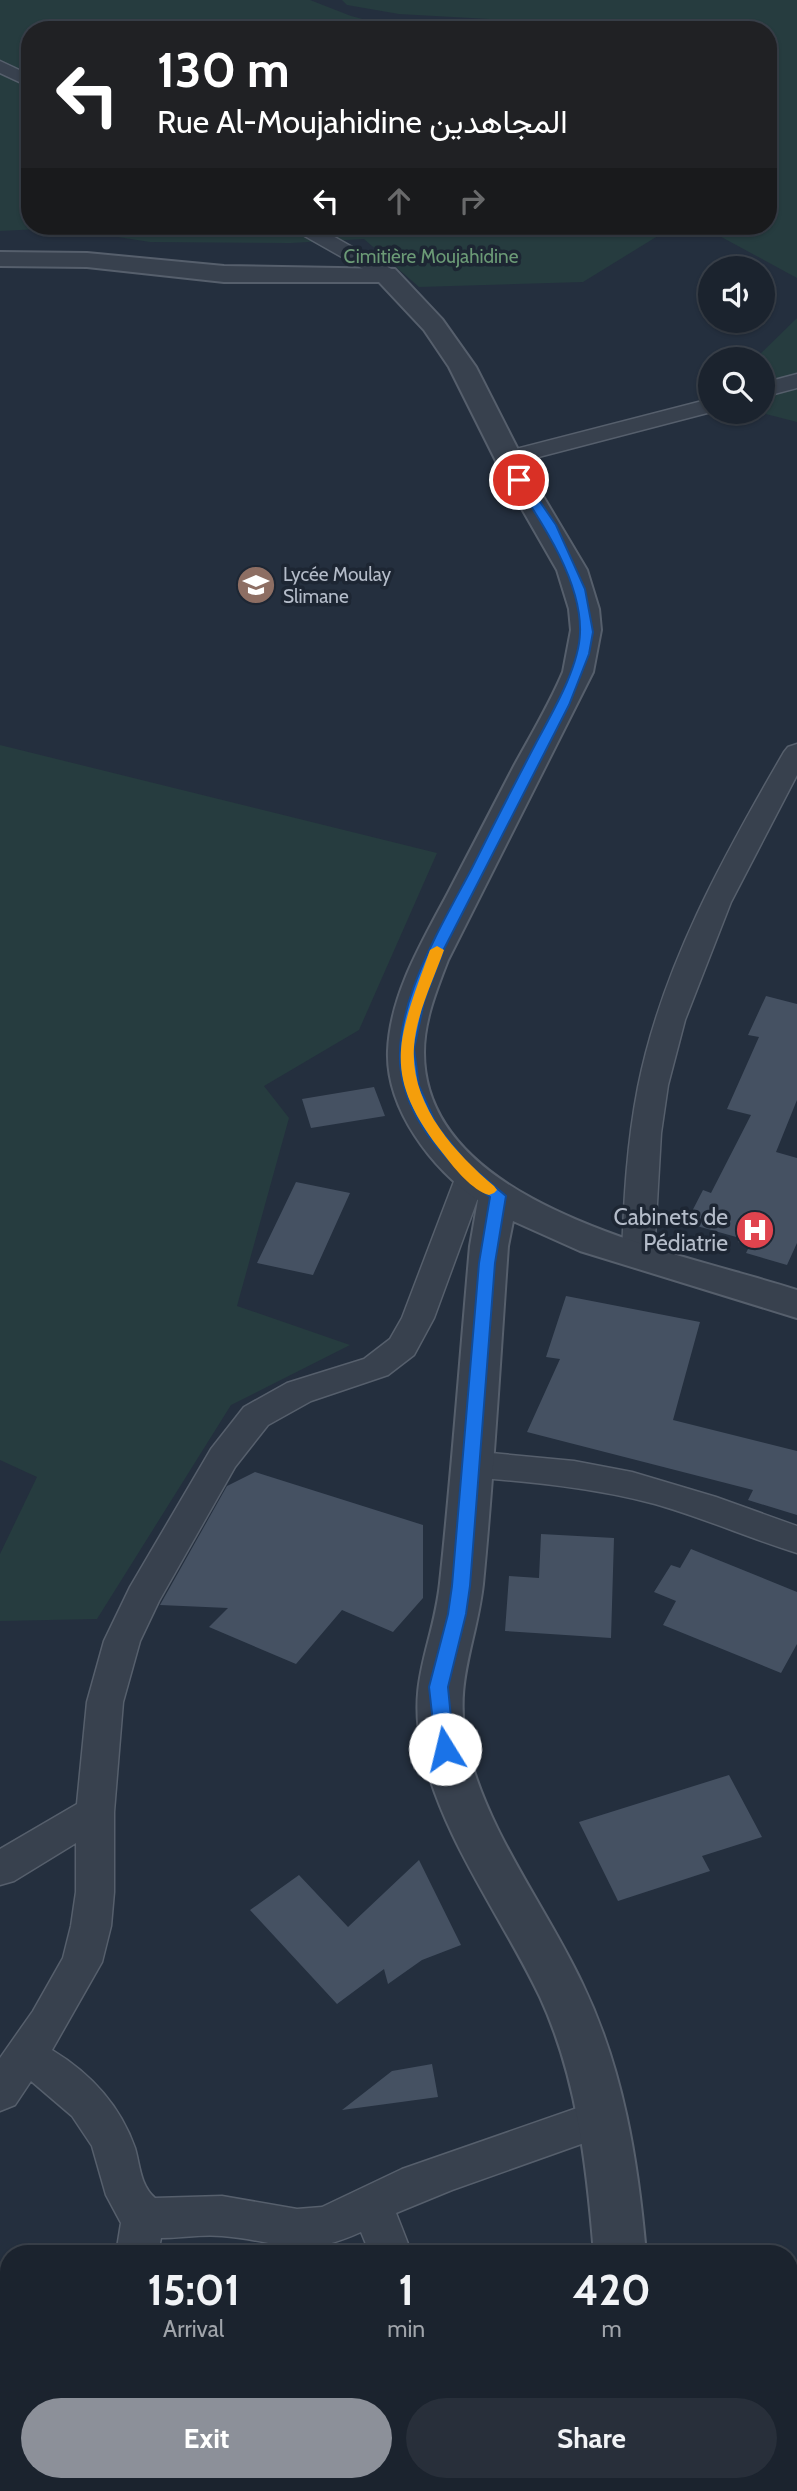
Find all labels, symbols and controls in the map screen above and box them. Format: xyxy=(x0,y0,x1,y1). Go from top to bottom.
text: 130 m xyxy=(157,40,290,99)
icon: left xyxy=(42,49,133,140)
text: Rue Al-Moujahidine المجاهدين xyxy=(157,102,568,141)
icon: left xyxy=(307,182,345,220)
icon: ahead xyxy=(380,182,418,220)
icon: right xyxy=(453,182,491,220)
park label: Cimitière Moujahidine xyxy=(344,245,519,268)
map controls xyxy=(698,256,775,424)
button: sound xyxy=(698,256,775,333)
button: search xyxy=(698,347,775,424)
pin xyxy=(489,450,549,510)
icon: arrive xyxy=(500,461,538,499)
place label: Lycée Moulay Slimane xyxy=(283,563,392,608)
school or university icon: Lycée Moulay Slimane xyxy=(235,564,277,606)
place label: Cabinets de Pédiatrie xyxy=(614,1203,728,1257)
hospital icon: Cabinets de Pédiatrie xyxy=(734,1209,776,1251)
position arrow xyxy=(408,1712,482,1786)
text: 15:01 xyxy=(147,2264,240,2316)
text: 1 xyxy=(399,2264,414,2316)
text: 420 xyxy=(573,2264,651,2316)
text: Arrival xyxy=(163,2315,224,2343)
text: min xyxy=(387,2315,425,2343)
text: m xyxy=(602,2315,622,2343)
button: Exit xyxy=(21,2398,392,2478)
button: Share xyxy=(406,2398,777,2478)

